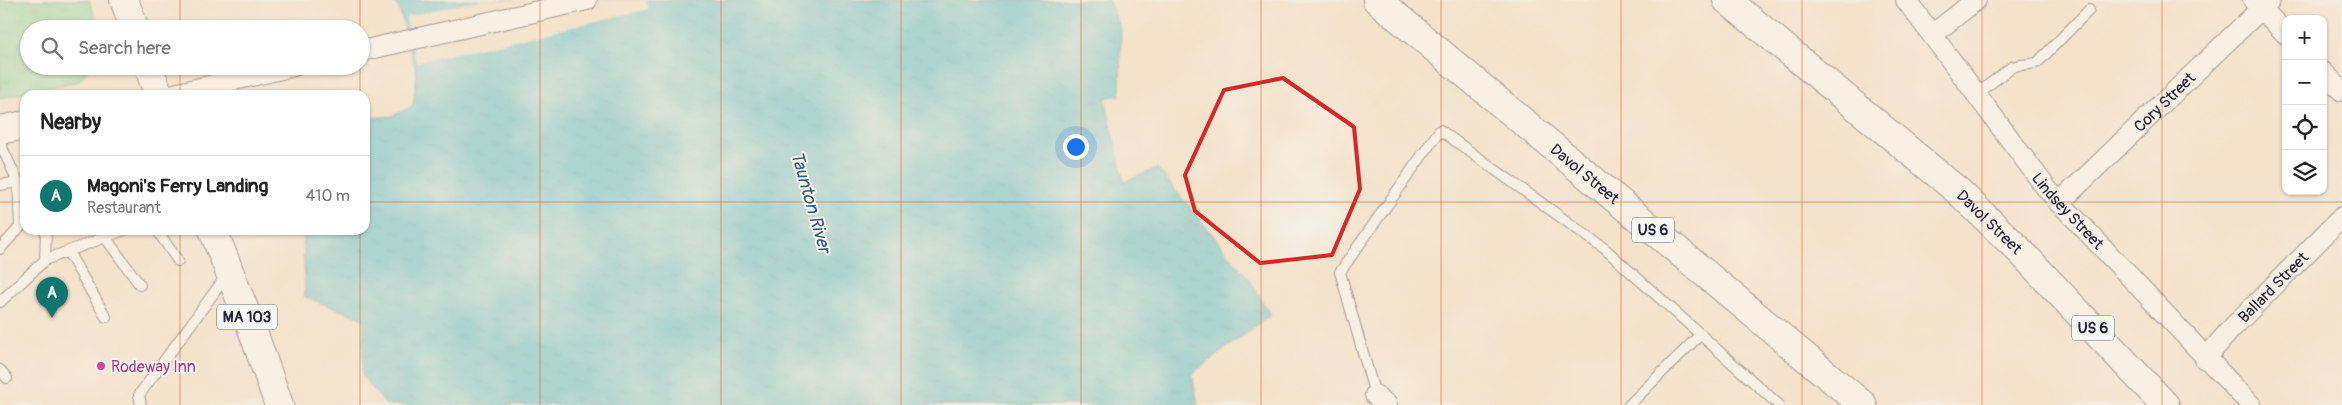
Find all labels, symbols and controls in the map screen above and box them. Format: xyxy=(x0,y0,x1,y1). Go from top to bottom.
map controls xyxy=(2282,15,2327,195)
button: + xyxy=(2282,15,2327,60)
search box xyxy=(20,20,370,75)
icon: search xyxy=(38,34,66,62)
text: Search here xyxy=(78,36,171,60)
button: − xyxy=(2282,60,2327,105)
street label: Cory Street xyxy=(2130,68,2200,137)
button: locate xyxy=(2282,105,2327,150)
text: Nearby xyxy=(40,109,101,136)
your location xyxy=(1063,134,1089,160)
street label: Davol Street xyxy=(1546,140,1624,209)
water label: Taunton River xyxy=(785,149,837,258)
button: layers xyxy=(2282,150,2327,195)
street label: Lindsey Street xyxy=(2027,169,2108,254)
text: Magoni's Ferry Landing xyxy=(87,174,268,198)
text: A xyxy=(51,186,61,206)
text: 410 m xyxy=(306,186,350,206)
street label: Davol Street xyxy=(1952,186,2027,259)
text: Restaurant xyxy=(87,198,161,218)
road number: US 6 xyxy=(1632,218,1674,242)
street label: Ballard Street xyxy=(2234,248,2313,327)
pin: A xyxy=(36,277,68,318)
road number: MA 103 xyxy=(217,304,277,330)
road number: US 6 xyxy=(2072,316,2114,340)
place label: Rodeway Inn xyxy=(111,357,196,377)
marker: Rodeway Inn xyxy=(95,360,107,372)

